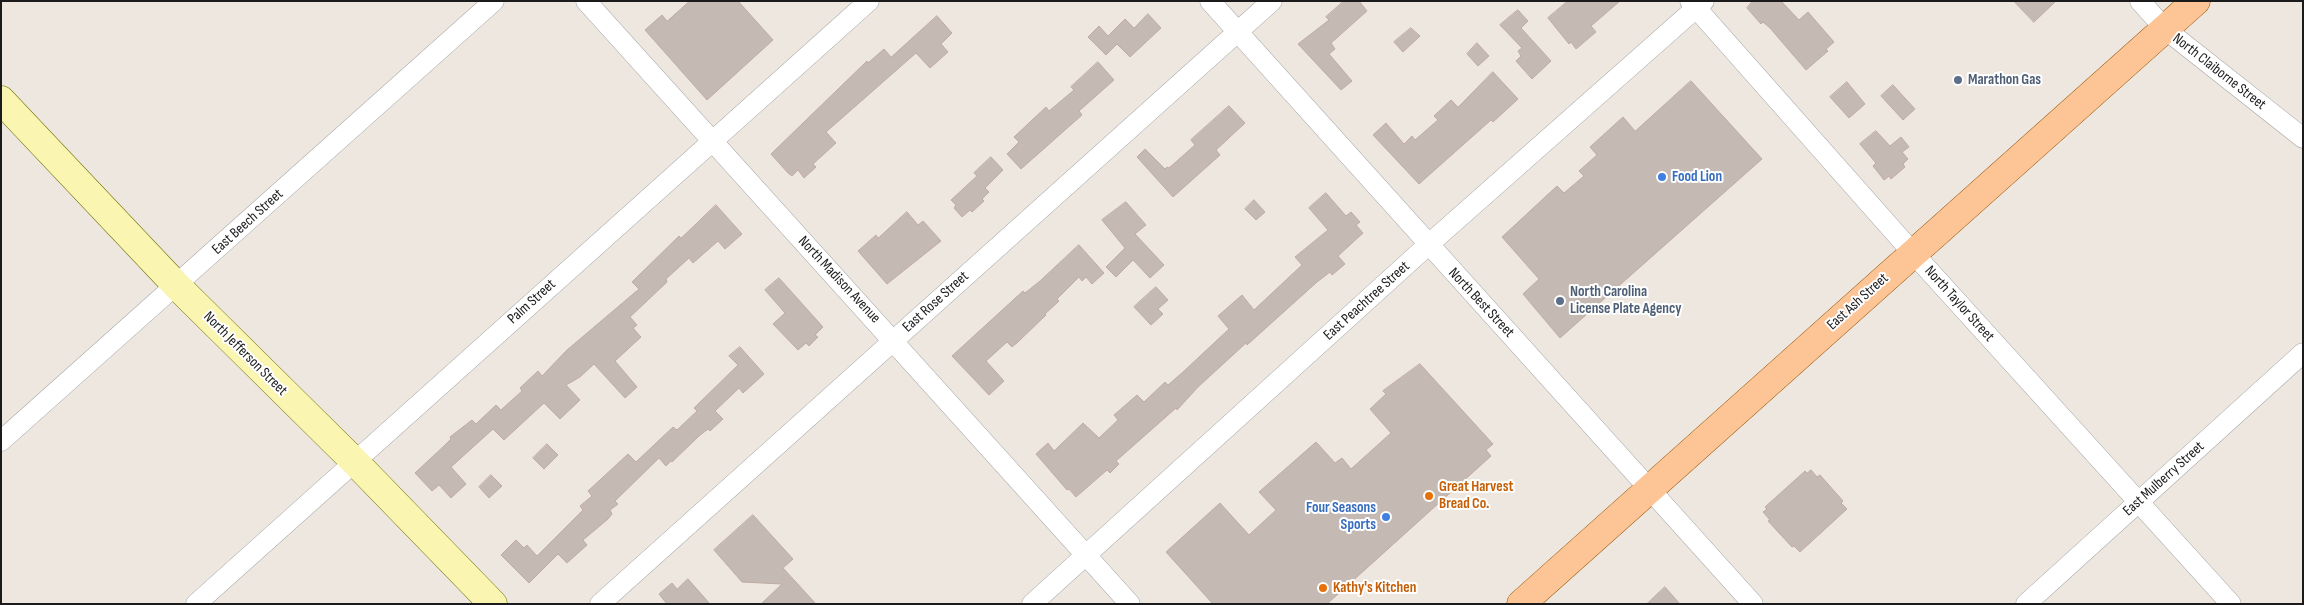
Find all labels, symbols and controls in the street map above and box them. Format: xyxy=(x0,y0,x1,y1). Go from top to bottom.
street label: North Claiborne Street xyxy=(2169,30,2269,114)
place label: Marathon Gas xyxy=(1968,71,2041,89)
marker: Marathon Gas xyxy=(1952,74,1964,86)
place label: Food Lion xyxy=(1672,168,1722,186)
marker: Food Lion xyxy=(1656,171,1668,183)
street label: East Beech Street xyxy=(209,185,287,259)
street label: North Madison Avenue xyxy=(794,233,884,327)
street label: East Peachtree Street xyxy=(1320,258,1414,344)
street label: North Taylor Street xyxy=(1920,262,1998,346)
street label: North Best Street xyxy=(1444,265,1518,341)
street label: East Rose Street xyxy=(899,268,973,336)
street label: East Ash Street xyxy=(1824,270,1892,334)
street label: Palm Street xyxy=(504,276,560,328)
place label: North Carolina License Plate Agency xyxy=(1570,283,1681,318)
marker: North Carolina License Plate Agency xyxy=(1554,295,1566,307)
street label: North Jefferson Street xyxy=(199,308,291,400)
street label: East Mulberry Street xyxy=(2120,438,2208,520)
place label: Great Harvest Bread Co. xyxy=(1439,478,1513,513)
marker: Great Harvest Bread Co. xyxy=(1423,490,1435,502)
place label: Four Seasons Sports xyxy=(1306,499,1376,534)
marker: Four Seasons Sports xyxy=(1380,511,1392,523)
place label: Kathy's Kitchen xyxy=(1333,579,1416,597)
marker: Kathy's Kitchen xyxy=(1317,582,1329,594)

